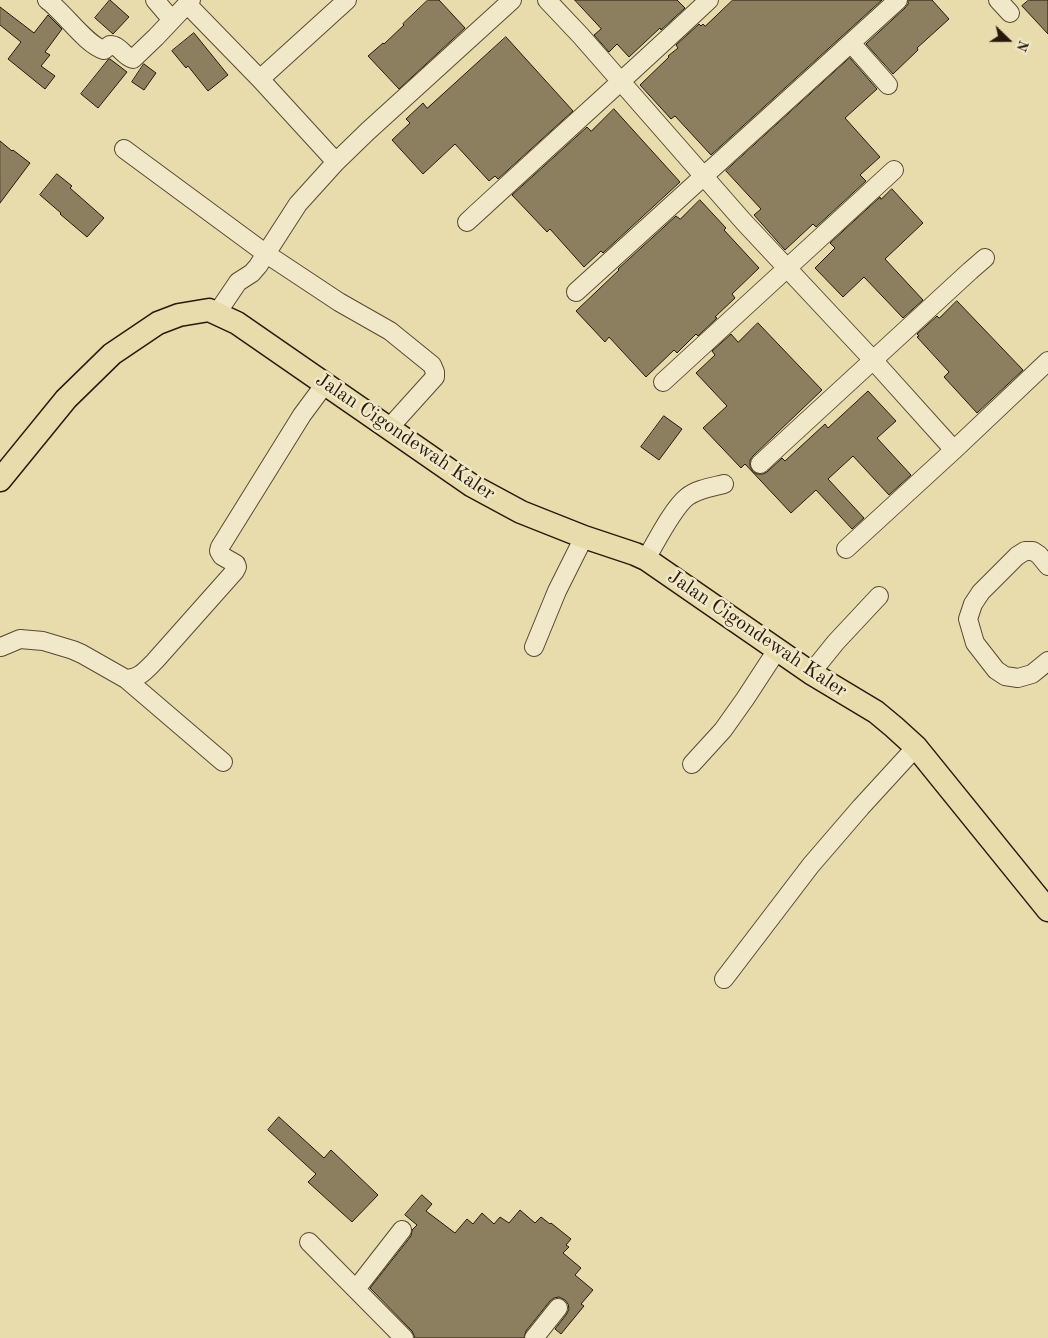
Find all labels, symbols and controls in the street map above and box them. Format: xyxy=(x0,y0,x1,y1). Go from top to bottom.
north arrow xyxy=(983,15,1033,65)
text: N xyxy=(1013,38,1030,53)
street label: Jalan Cigondewah Kaler xyxy=(311,368,499,506)
street label: Jalan Cigondewah Kaler xyxy=(663,565,851,703)

